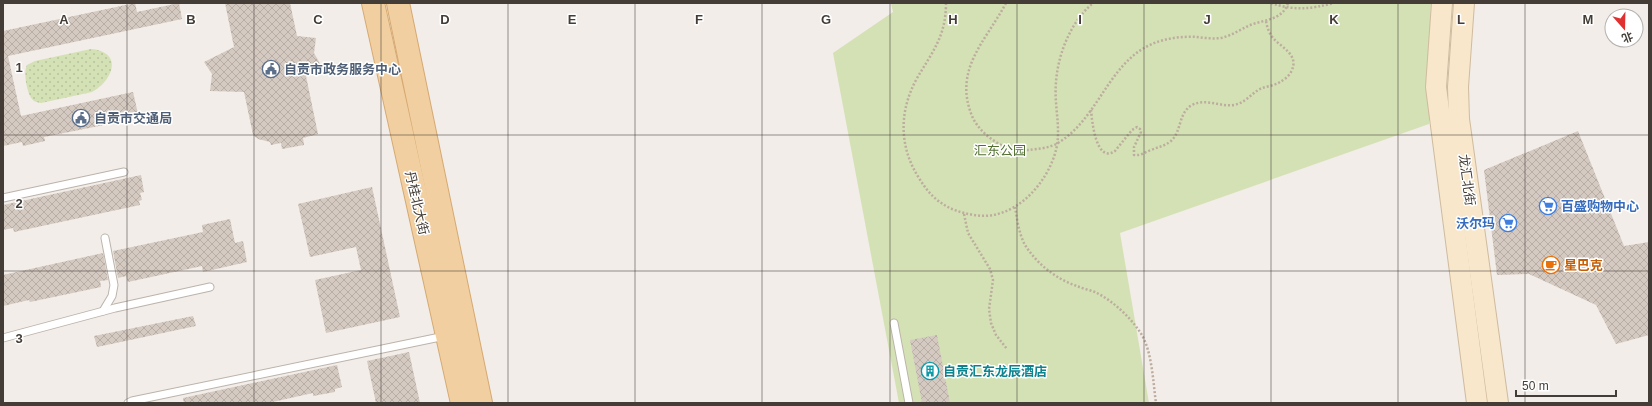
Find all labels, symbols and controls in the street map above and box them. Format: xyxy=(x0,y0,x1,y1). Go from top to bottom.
north arrow xyxy=(1604,8,1644,48)
text: A xyxy=(59,12,69,27)
text: B xyxy=(186,12,196,27)
text: C xyxy=(313,12,323,27)
text: D xyxy=(440,12,450,27)
text: E xyxy=(568,12,577,27)
text: F xyxy=(695,12,703,27)
text: G xyxy=(821,12,831,27)
text: H xyxy=(948,12,958,27)
text: I xyxy=(1078,12,1082,27)
text: J xyxy=(1203,12,1211,27)
text: K xyxy=(1329,12,1339,27)
text: L xyxy=(1457,12,1465,27)
text: M xyxy=(1583,12,1593,27)
text: 北 xyxy=(1620,30,1635,45)
public building icon: 自贡市政务服务中心 xyxy=(261,59,281,79)
text: 1 xyxy=(15,60,23,75)
place label: 自贡市政务服务中心 xyxy=(284,62,401,77)
public building icon: 自贡市交通局 xyxy=(71,108,91,128)
place label: 自贡市交通局 xyxy=(94,111,172,126)
park label: 汇东公园 xyxy=(974,143,1026,158)
street label: 龙汇北街 xyxy=(1456,153,1478,207)
street label: 丹桂北大街 xyxy=(402,170,432,236)
text: 2 xyxy=(15,196,23,211)
supermarket icon: 百盛购物中心 xyxy=(1538,196,1558,216)
place label: 百盛购物中心 xyxy=(1561,199,1639,214)
supermarket icon: 沃尔玛 xyxy=(1498,213,1518,233)
place label: 沃尔玛 xyxy=(1456,216,1495,231)
cafe icon: 星巴克 xyxy=(1541,255,1561,275)
place label: 星巴克 xyxy=(1564,258,1603,273)
text: 3 xyxy=(15,331,23,346)
building icon: 自贡汇东龙辰酒店 xyxy=(920,361,940,381)
place label: 自贡汇东龙辰酒店 xyxy=(943,364,1047,379)
scale bar xyxy=(1516,372,1616,398)
text: 50 m xyxy=(1522,379,1549,393)

